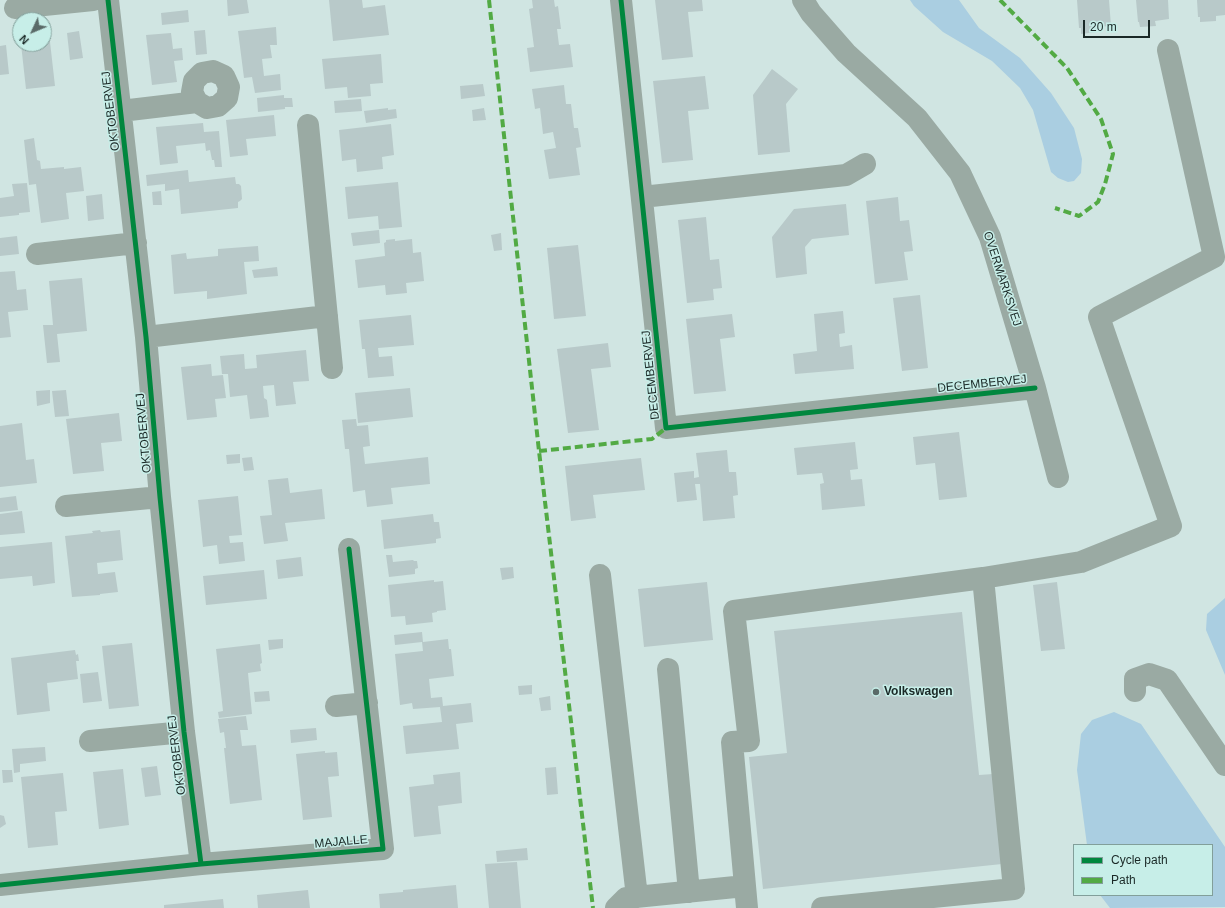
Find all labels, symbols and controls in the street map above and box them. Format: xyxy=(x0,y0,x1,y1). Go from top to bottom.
north arrow xyxy=(12,12,52,52)
scale bar xyxy=(1085,12,1152,38)
text: 20 m xyxy=(1090,20,1117,34)
text: N xyxy=(17,33,31,47)
street label: OKTOBERVEJ xyxy=(99,70,123,152)
street label: OVERMARKSVEJ xyxy=(980,230,1024,328)
street label: DECEMBERVEJ xyxy=(639,330,663,420)
street label: DECEMBERVEJ xyxy=(937,372,1027,396)
street label: OKTOBERVEJ xyxy=(133,392,155,474)
place label: Volkswagen xyxy=(884,685,952,699)
marker: Volkswagen xyxy=(871,687,881,697)
street label: OKTOBERVEJ xyxy=(165,714,189,796)
street label: MAJALLE xyxy=(314,833,368,851)
legend xyxy=(1073,844,1213,896)
text: Cycle path xyxy=(1111,853,1168,867)
text: Path xyxy=(1111,873,1136,887)

